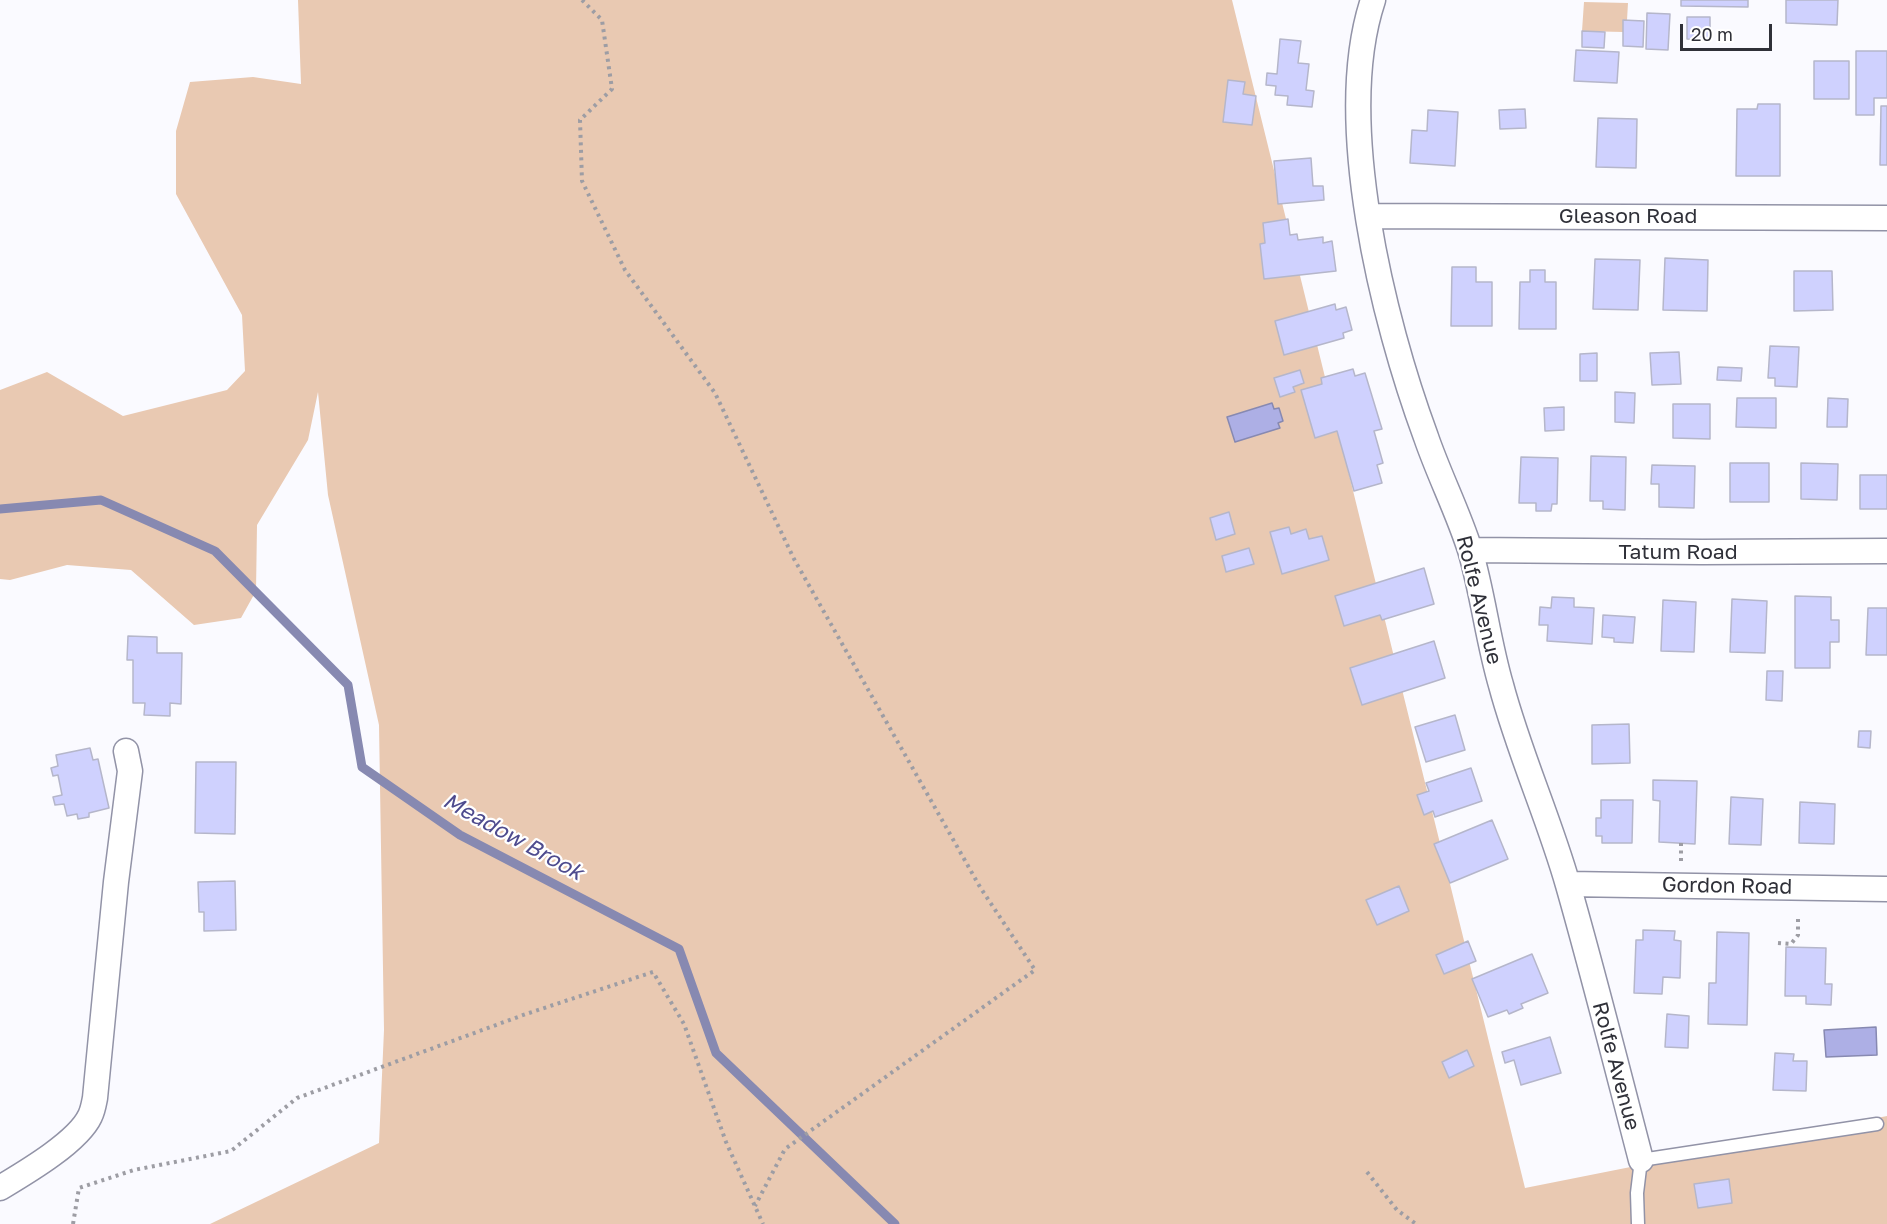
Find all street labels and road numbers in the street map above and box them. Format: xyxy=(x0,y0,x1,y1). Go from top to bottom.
street label: Gleason Road xyxy=(1559,203,1697,229)
street label: Rolfe Avenue xyxy=(1451,533,1507,667)
street label: Tatum Road xyxy=(1618,539,1738,565)
street label: Gordon Road xyxy=(1662,872,1792,900)
street label: Rolfe Avenue xyxy=(1587,999,1645,1133)

